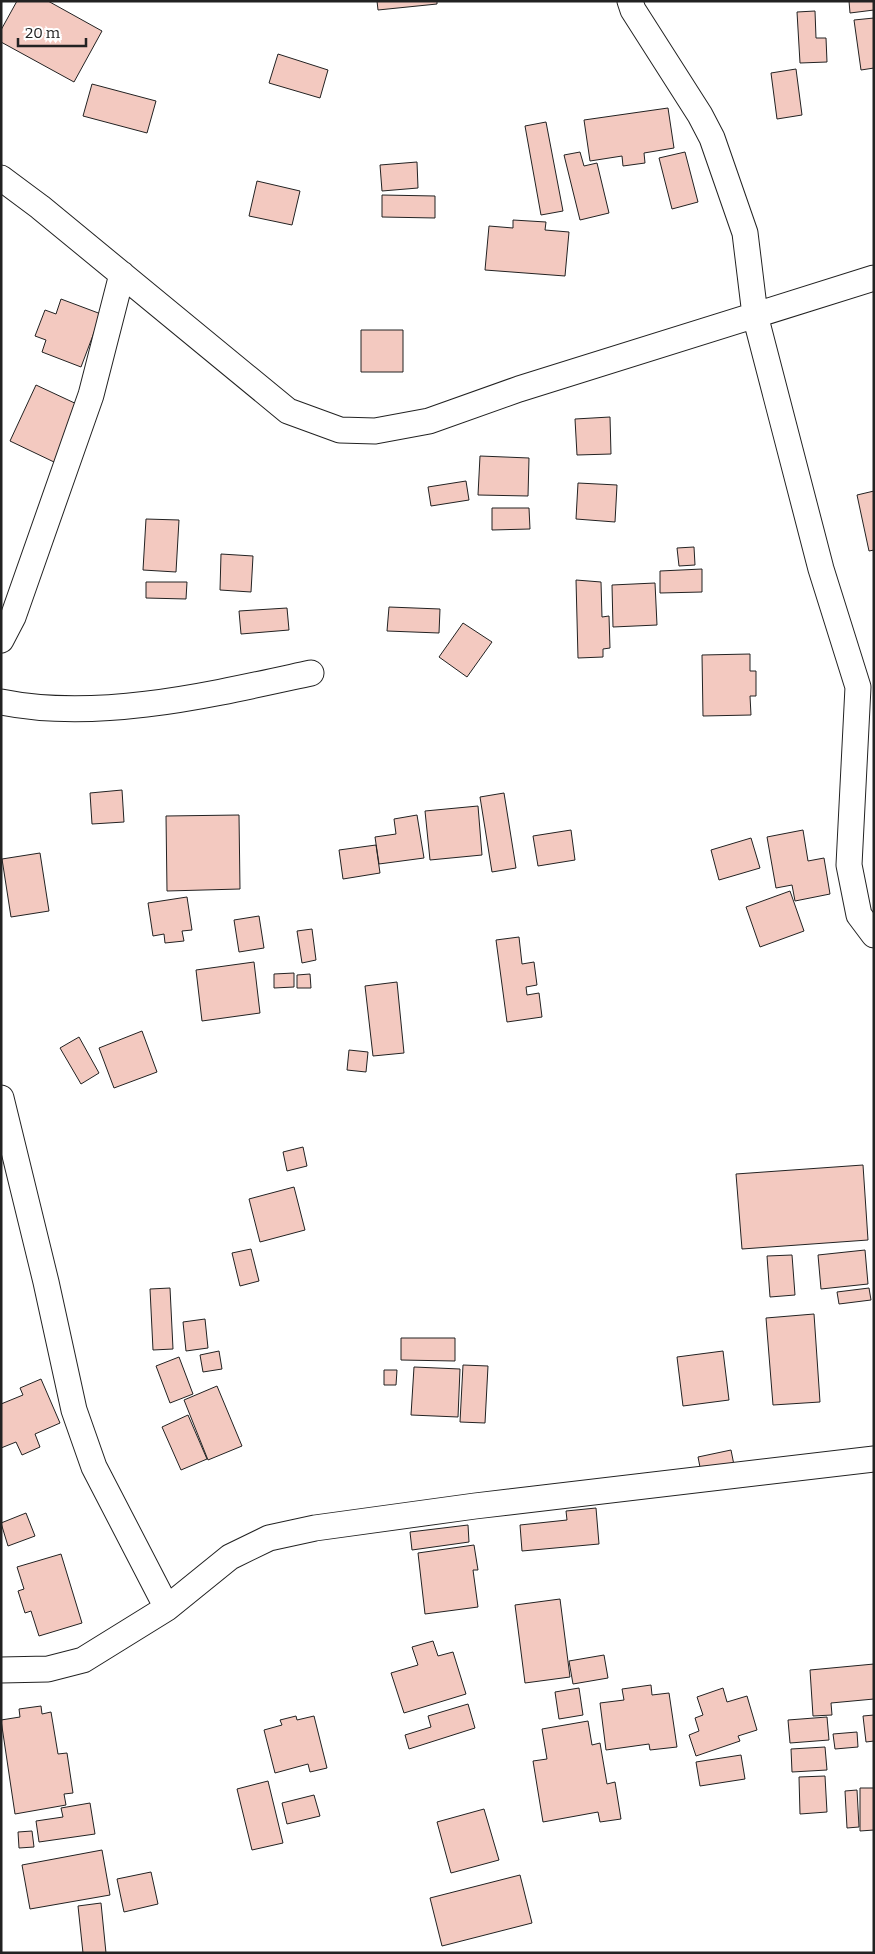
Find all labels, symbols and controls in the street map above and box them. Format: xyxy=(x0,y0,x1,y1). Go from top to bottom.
scale bar xyxy=(18,15,85,47)
text: 20 m xyxy=(25,24,61,42)

